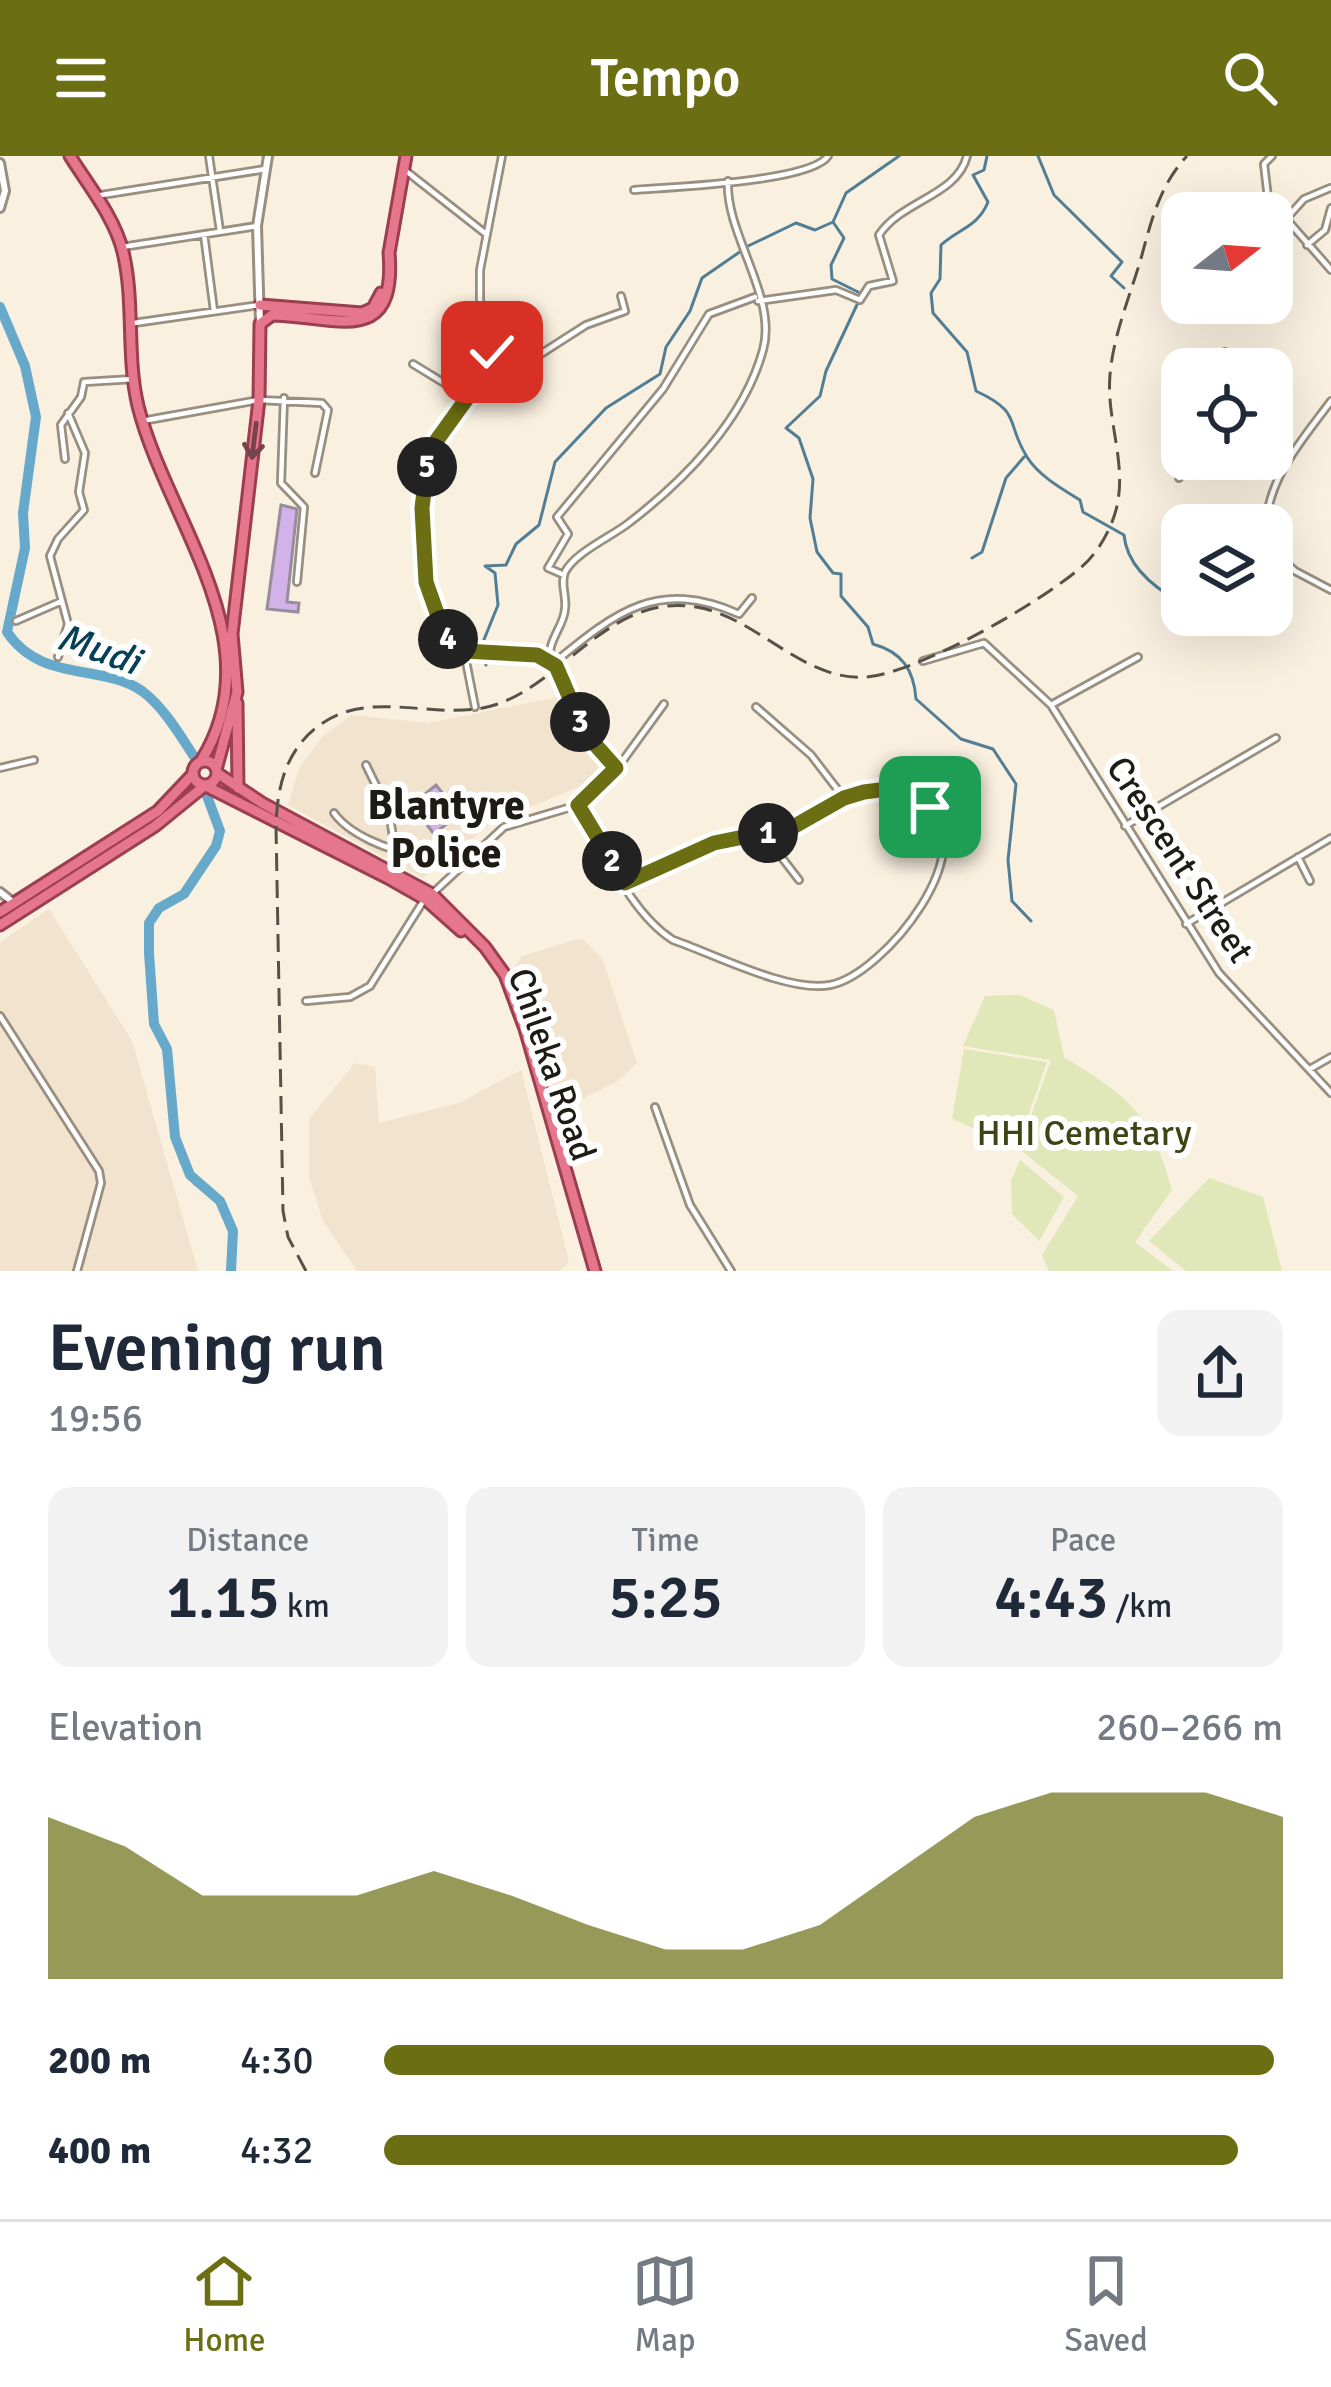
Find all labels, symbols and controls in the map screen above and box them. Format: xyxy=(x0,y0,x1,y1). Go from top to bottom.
icon: menu xyxy=(48,45,114,111)
text: Tempo xyxy=(591,45,740,112)
icon: search xyxy=(1217,45,1283,111)
north arrow xyxy=(1161,192,1293,324)
map controls xyxy=(1161,192,1293,636)
pin xyxy=(441,301,543,403)
icon: check xyxy=(459,319,525,385)
button: locate xyxy=(1161,348,1293,480)
one-way arrow xyxy=(242,420,265,459)
pin: 5 xyxy=(397,437,457,497)
text: 5 xyxy=(418,446,436,487)
button: layers xyxy=(1161,504,1293,636)
pin: 4 xyxy=(418,609,478,669)
water label: Mudi xyxy=(51,613,149,686)
text: 4 xyxy=(439,618,457,659)
pin: 3 xyxy=(550,692,610,752)
text: 3 xyxy=(571,701,589,742)
street label: Crescent Street xyxy=(1096,748,1263,971)
pin xyxy=(879,756,981,858)
icon: arrive xyxy=(897,774,963,840)
district label: Blantyre Police xyxy=(367,780,525,879)
pin: 1 xyxy=(738,803,798,863)
text: 1 xyxy=(759,812,777,853)
pin: 2 xyxy=(582,831,642,891)
text: 2 xyxy=(603,840,621,881)
street label: Chileka Road xyxy=(498,962,606,1167)
park label: HHI Cemetary xyxy=(976,1111,1192,1156)
text: Evening run xyxy=(48,1308,386,1389)
button: share xyxy=(1157,1310,1283,1436)
text: 19:56 xyxy=(48,1394,143,1442)
text: Distance xyxy=(186,1520,309,1561)
text: Time xyxy=(631,1520,699,1561)
text: Pace xyxy=(1050,1520,1116,1561)
text: 1.15 xyxy=(166,1561,280,1635)
text: 5:25 xyxy=(608,1561,723,1635)
text: 4:43 xyxy=(994,1561,1108,1635)
text: km xyxy=(280,1586,330,1627)
text: /km xyxy=(1108,1586,1172,1627)
text: Elevation xyxy=(48,1703,203,1751)
text: 260–266 m xyxy=(1096,1703,1283,1751)
text: 200 m xyxy=(48,2036,151,2084)
text: 4:30 xyxy=(240,2036,314,2084)
text: 400 m xyxy=(48,2126,151,2174)
text: 4:32 xyxy=(240,2126,314,2174)
tab: Home xyxy=(183,2248,266,2361)
tab: Map xyxy=(632,2248,698,2361)
tab: Saved xyxy=(1065,2248,1148,2361)

